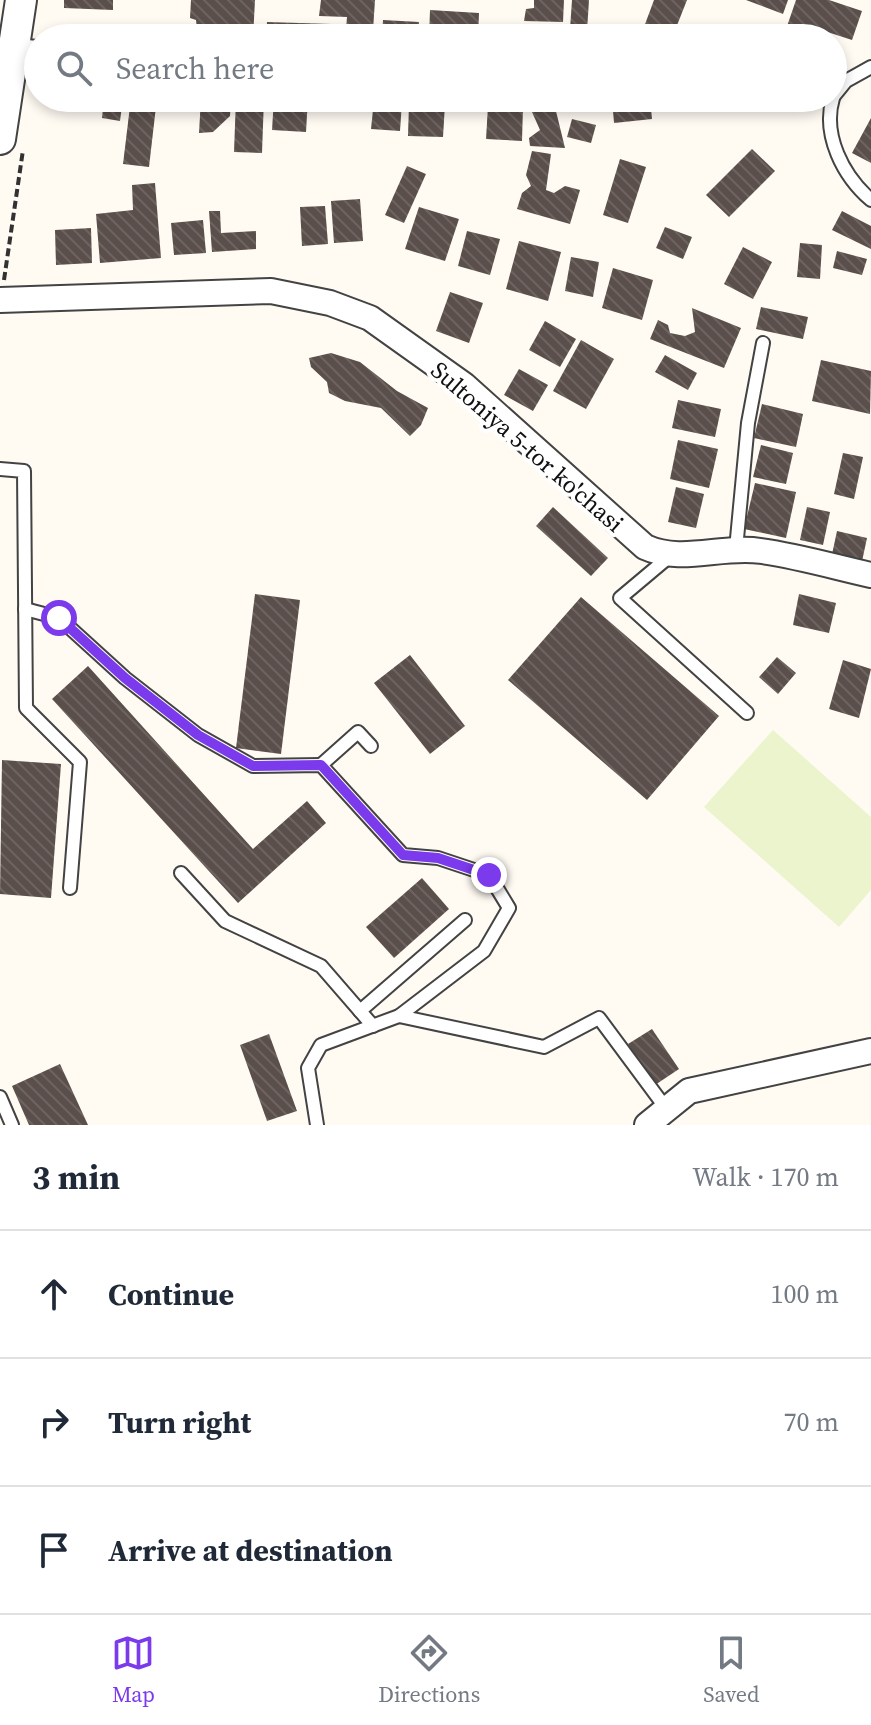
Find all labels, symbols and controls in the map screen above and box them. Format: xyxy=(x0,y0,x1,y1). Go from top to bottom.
search box xyxy=(24,24,847,112)
icon: search xyxy=(52,46,96,90)
text: Search here xyxy=(116,48,274,89)
street label: Sultoniya 5-tor ko'chasi xyxy=(424,354,631,540)
route start xyxy=(41,600,77,636)
route end xyxy=(471,857,507,893)
text: 3 min xyxy=(32,1154,120,1200)
text: Walk · 170 m xyxy=(692,1159,839,1195)
icon: ahead xyxy=(32,1272,76,1316)
text: Continue xyxy=(108,1274,234,1315)
text: 100 m xyxy=(771,1276,839,1312)
icon: right xyxy=(32,1400,76,1444)
text: Turn right xyxy=(108,1402,251,1443)
text: 70 m xyxy=(784,1404,839,1440)
icon: arrive xyxy=(32,1528,76,1572)
text: Arrive at destination xyxy=(108,1530,393,1571)
tab: Map xyxy=(111,1631,155,1709)
tab: Directions xyxy=(378,1631,480,1709)
tab: Saved xyxy=(703,1631,760,1709)

